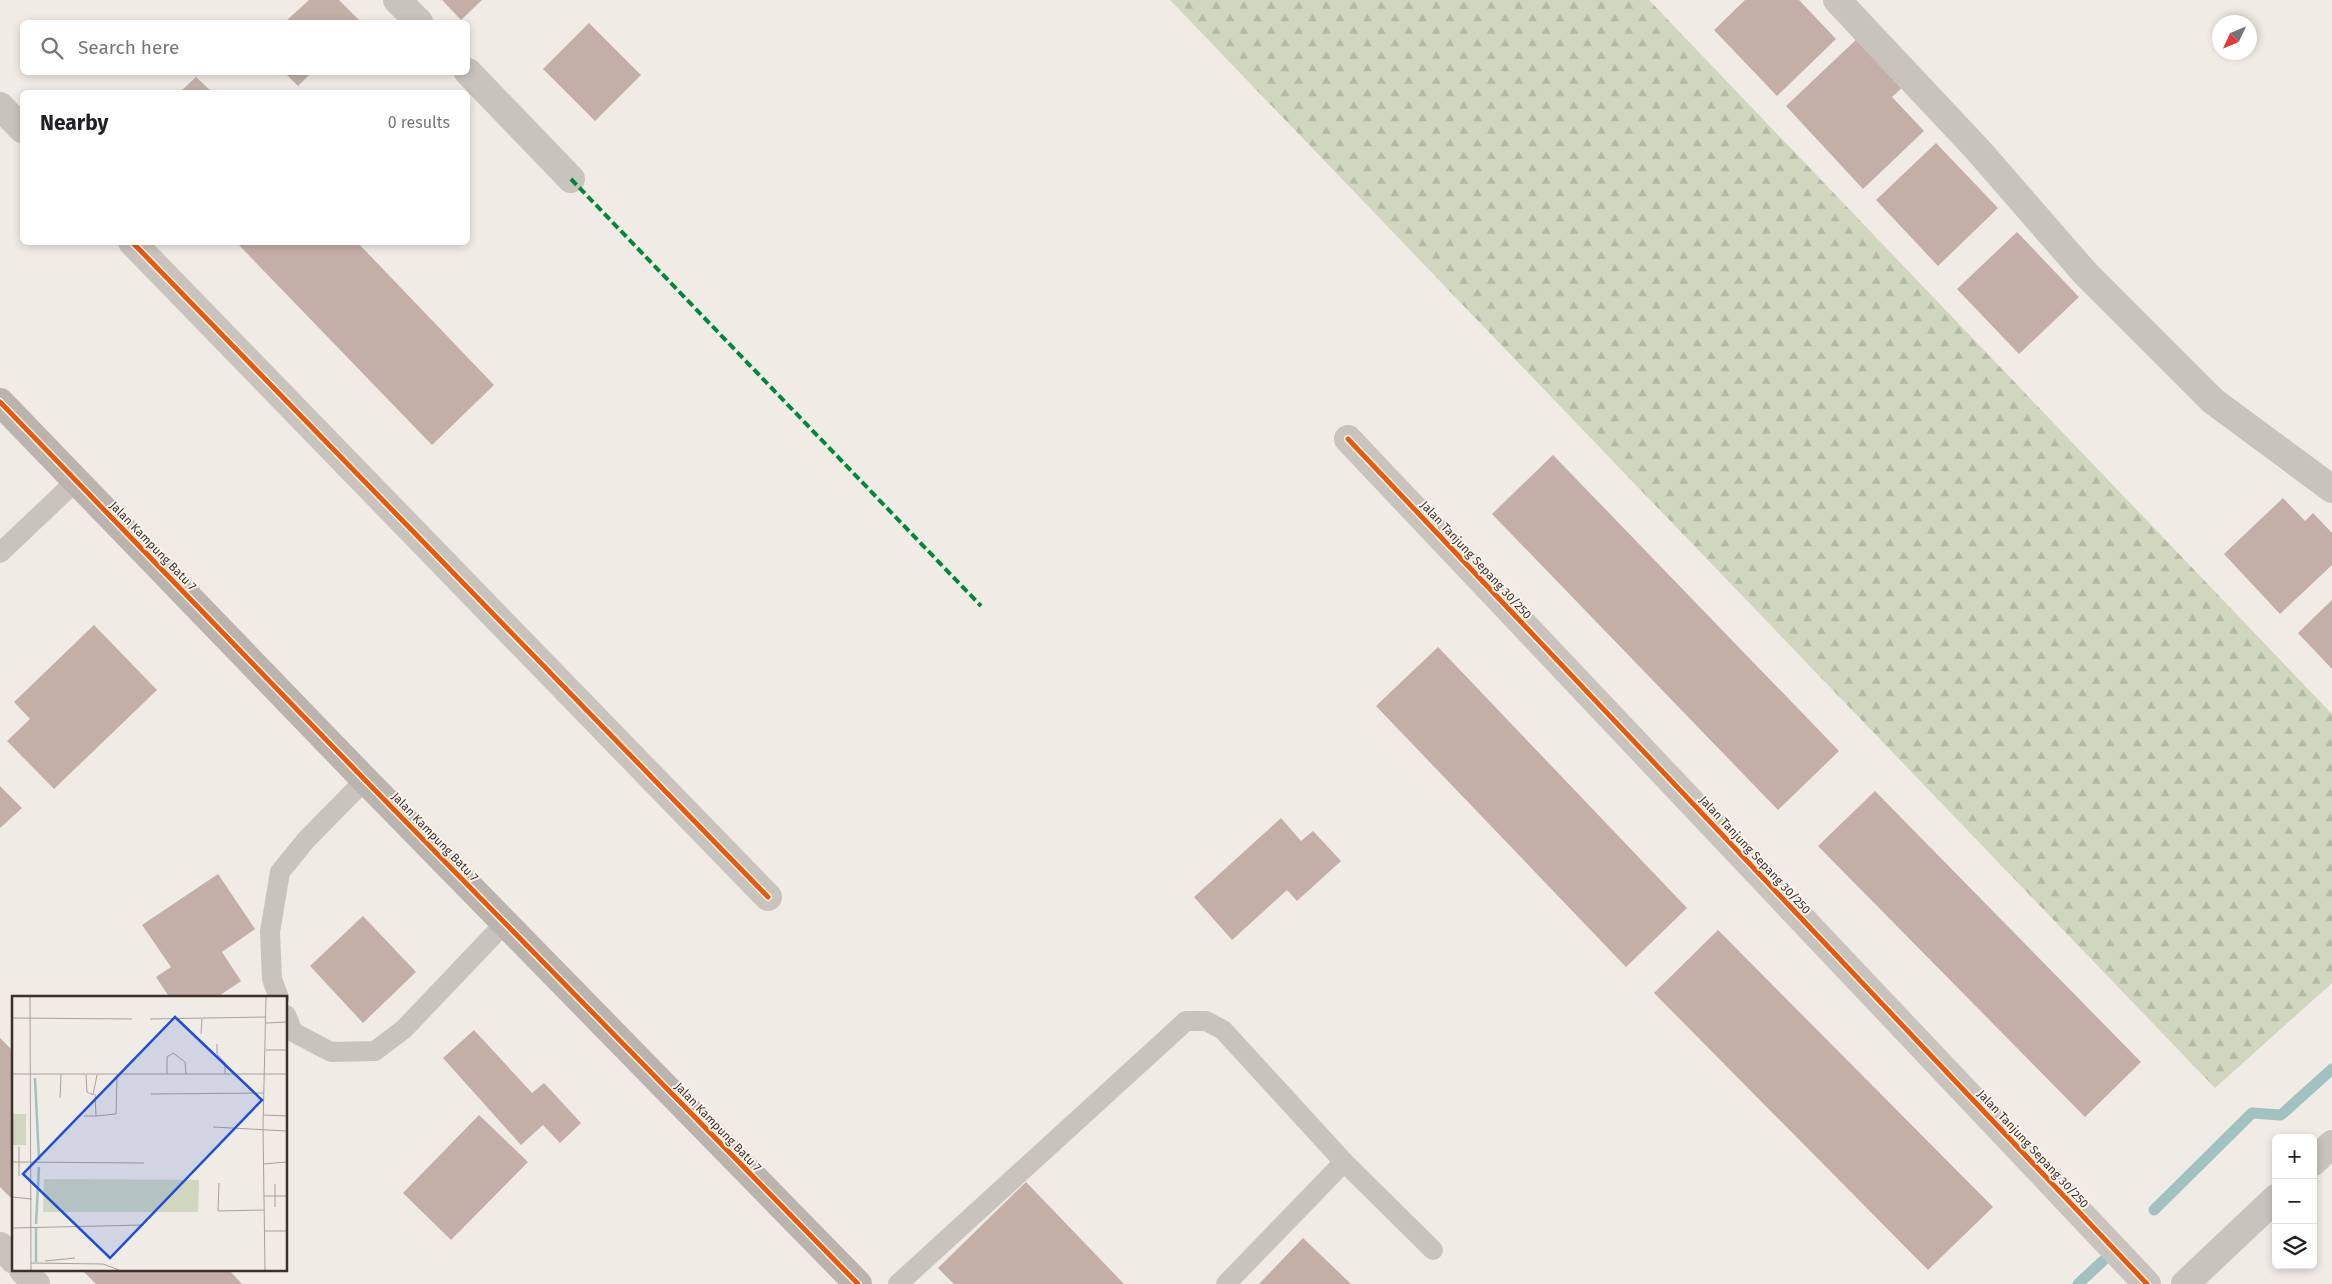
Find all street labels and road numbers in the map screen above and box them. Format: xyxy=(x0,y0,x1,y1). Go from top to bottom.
street label: Jalan Tanjung Sepang 30/250 xyxy=(1418,498,1535,622)
street label: Jalan Kampung Batu 7 xyxy=(107,499,199,593)
street label: Jalan Kampung Batu 7 xyxy=(389,790,481,884)
street label: Jalan Tanjung Sepang 30/250 xyxy=(1697,793,1814,917)
street label: Jalan Kampung Batu 7 xyxy=(672,1080,764,1174)
street label: Jalan Tanjung Sepang 30/250 xyxy=(1975,1087,2092,1211)

